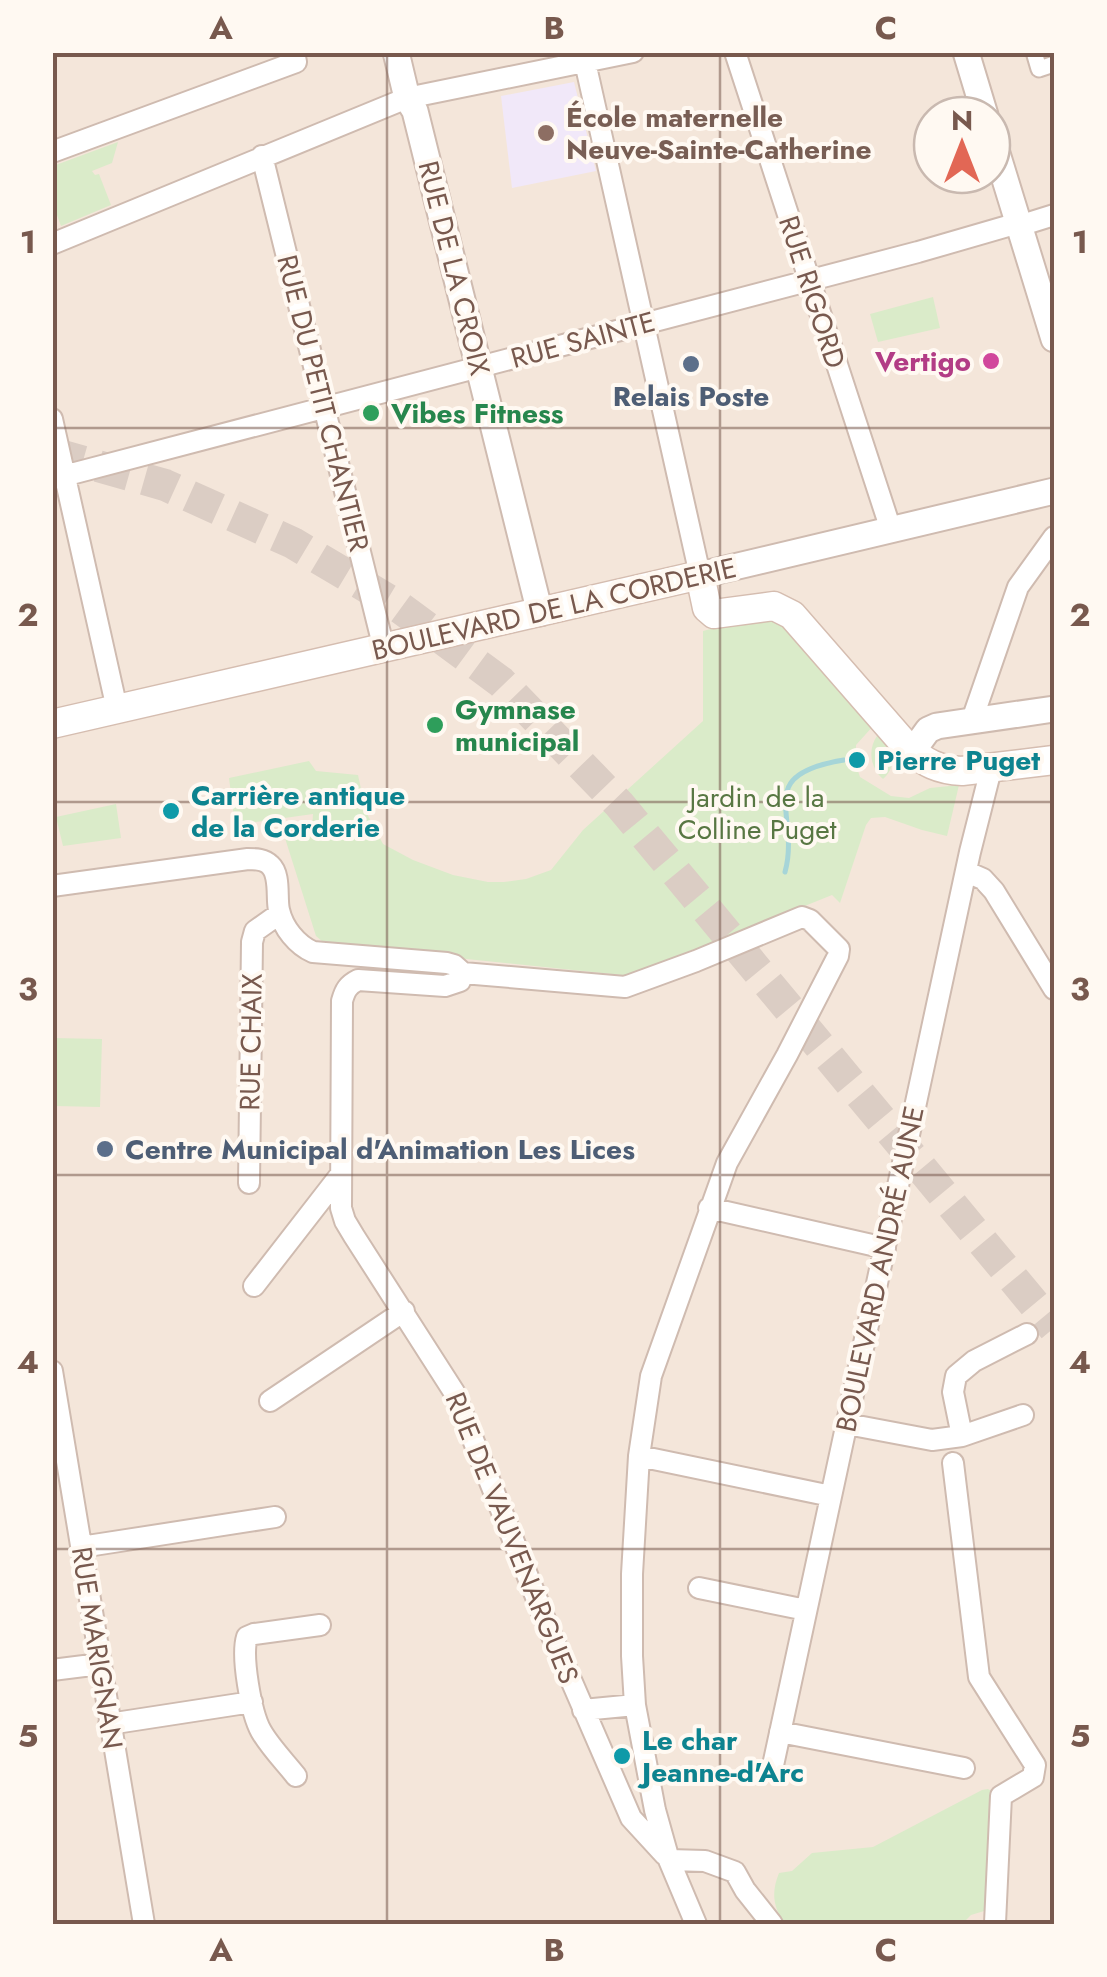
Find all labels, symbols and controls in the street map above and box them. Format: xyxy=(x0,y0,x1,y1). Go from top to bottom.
text: A xyxy=(208,5,233,51)
text: B xyxy=(543,5,565,51)
text: C xyxy=(875,5,897,51)
north arrow xyxy=(912,95,1012,195)
place label: École maternelle Neuve-Sainte-Catherine xyxy=(566,97,872,170)
text: N xyxy=(951,100,973,141)
marker: École maternelle Neuve-Sainte-Catherine xyxy=(535,122,557,144)
street label: RUE DE LA CROIX xyxy=(408,157,501,380)
street label: RUE RIGORD xyxy=(768,210,856,374)
text: 1 xyxy=(20,219,36,265)
text: 1 xyxy=(1072,219,1088,265)
street label: RUE DU PETIT CHANTIER xyxy=(266,250,380,556)
street label: RUE SAINTE xyxy=(506,301,660,379)
place label: Vertigo xyxy=(874,341,971,382)
marker: Vertigo xyxy=(980,350,1002,372)
marker: Relais Poste xyxy=(680,353,702,375)
place label: Relais Poste xyxy=(613,376,769,417)
place label: Vibes Fitness xyxy=(390,393,564,434)
marker: Vibes Fitness xyxy=(360,402,382,424)
street label: BOULEVARD DE LA CORDERIE xyxy=(368,547,740,671)
text: 2 xyxy=(18,592,39,638)
text: 2 xyxy=(1070,592,1091,638)
place label: Gymnase municipal xyxy=(455,689,579,762)
marker: Gymnase municipal xyxy=(424,714,446,736)
place label: Pierre Puget xyxy=(877,740,1040,781)
marker: Pierre Puget xyxy=(846,749,868,771)
place label: Carrière antique de la Corderie xyxy=(191,775,405,848)
park label: Jardin de la Colline Puget xyxy=(678,777,837,850)
marker: Carrière antique de la Corderie xyxy=(160,800,182,822)
text: 3 xyxy=(18,966,38,1012)
text: 3 xyxy=(1070,966,1090,1012)
street label: RUE CHAIX xyxy=(229,973,273,1111)
street label: BOULEVARD ANDRÉ AUNE xyxy=(825,1102,935,1436)
place label: Centre Municipal d'Animation Les Lices xyxy=(125,1129,635,1170)
marker: Centre Municipal d'Animation Les Lices xyxy=(94,1138,116,1160)
text: 4 xyxy=(17,1339,39,1385)
text: 4 xyxy=(1069,1339,1091,1385)
street label: RUE DE VAUVENARGUES xyxy=(435,1386,589,1690)
street label: RUE MARIGNAN xyxy=(61,1544,133,1752)
text: 5 xyxy=(18,1713,38,1759)
text: 5 xyxy=(1070,1713,1090,1759)
place label: Le char Jeanne-d'Arc xyxy=(637,1720,804,1793)
marker: Le char Jeanne-d'Arc xyxy=(611,1745,633,1767)
text: A xyxy=(208,1927,233,1973)
text: B xyxy=(543,1927,565,1973)
text: C xyxy=(875,1927,897,1973)

